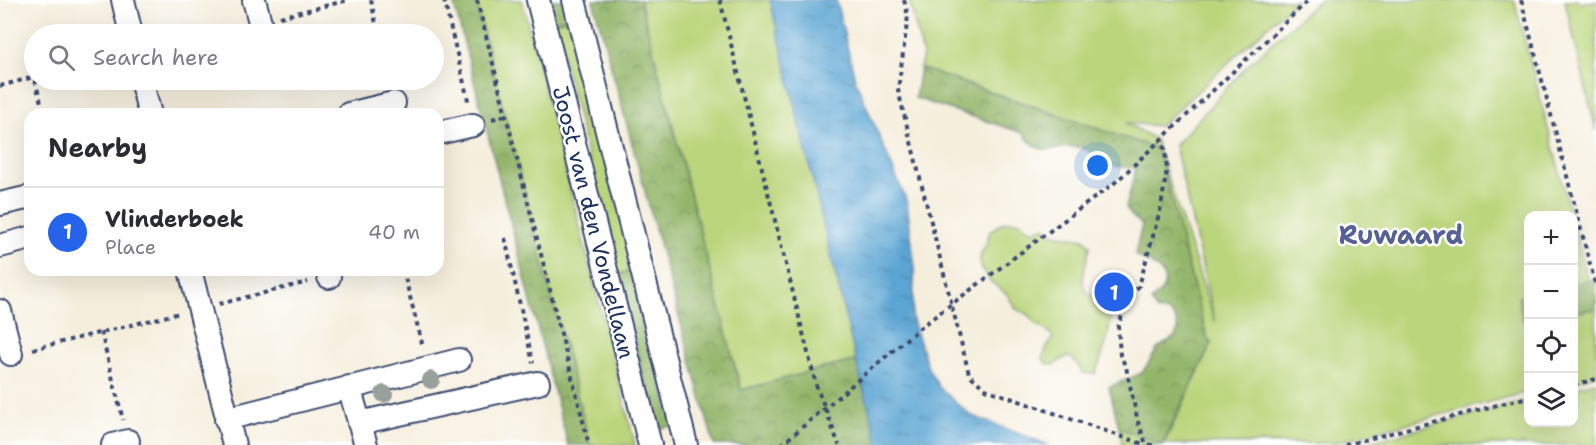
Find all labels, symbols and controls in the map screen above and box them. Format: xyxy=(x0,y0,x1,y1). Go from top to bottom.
search box xyxy=(24,24,444,90)
icon: search xyxy=(45,41,78,74)
text: Search here xyxy=(93,43,219,72)
street label: Joost van den Vondellaan xyxy=(546,83,641,361)
text: Nearby xyxy=(48,130,147,165)
your location xyxy=(1083,151,1112,180)
text: Vlinderboek xyxy=(105,205,244,234)
map controls xyxy=(1524,211,1578,427)
button: + xyxy=(1524,211,1578,265)
district label: Ruwaard xyxy=(1339,217,1464,252)
text: 1 xyxy=(63,219,72,245)
text: 40 m xyxy=(368,219,420,245)
text: Place xyxy=(105,234,156,260)
button: − xyxy=(1524,265,1578,319)
pin: 1 xyxy=(1094,270,1134,314)
button: locate xyxy=(1524,319,1578,373)
button: layers xyxy=(1524,373,1578,427)

